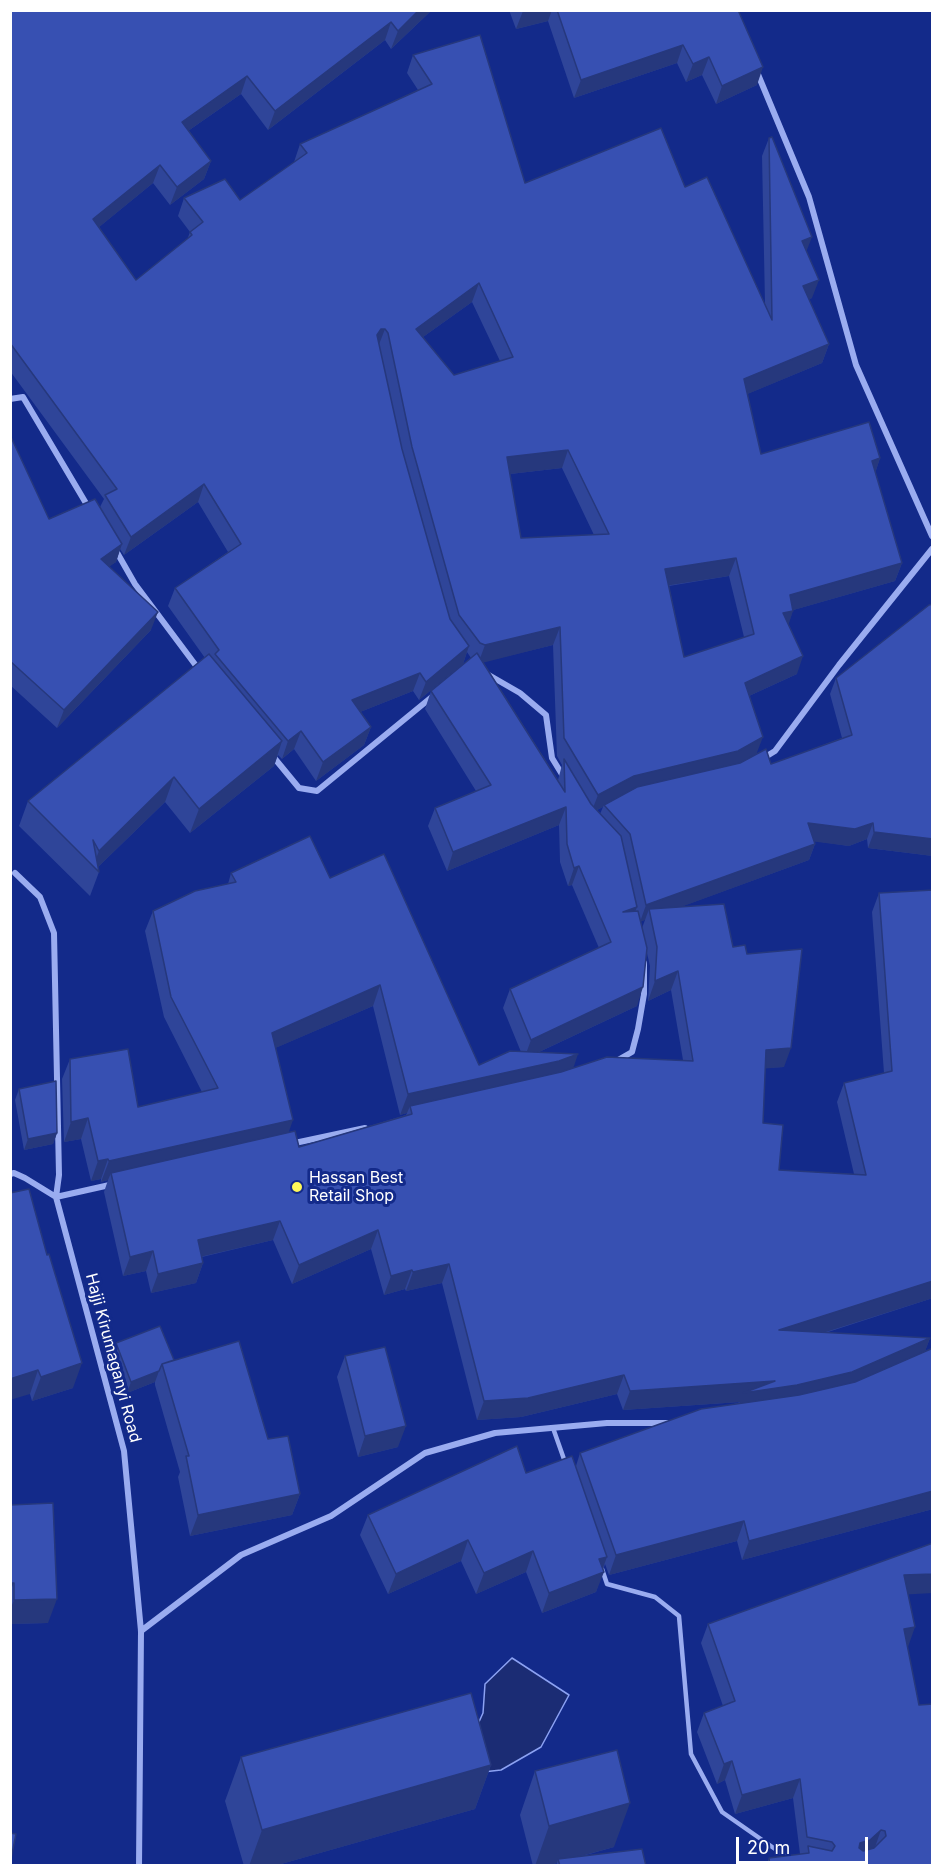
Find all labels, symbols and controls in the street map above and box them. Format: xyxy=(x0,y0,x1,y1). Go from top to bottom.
place label: Hassan Best Retail Shop xyxy=(309,1168,403,1206)
marker: Hassan Best Retail Shop xyxy=(290,1180,304,1194)
street label: Hajji Kirumaganyi Road xyxy=(81,1271,145,1445)
scale bar xyxy=(739,1825,871,1863)
text: 20 m xyxy=(747,1837,790,1858)

